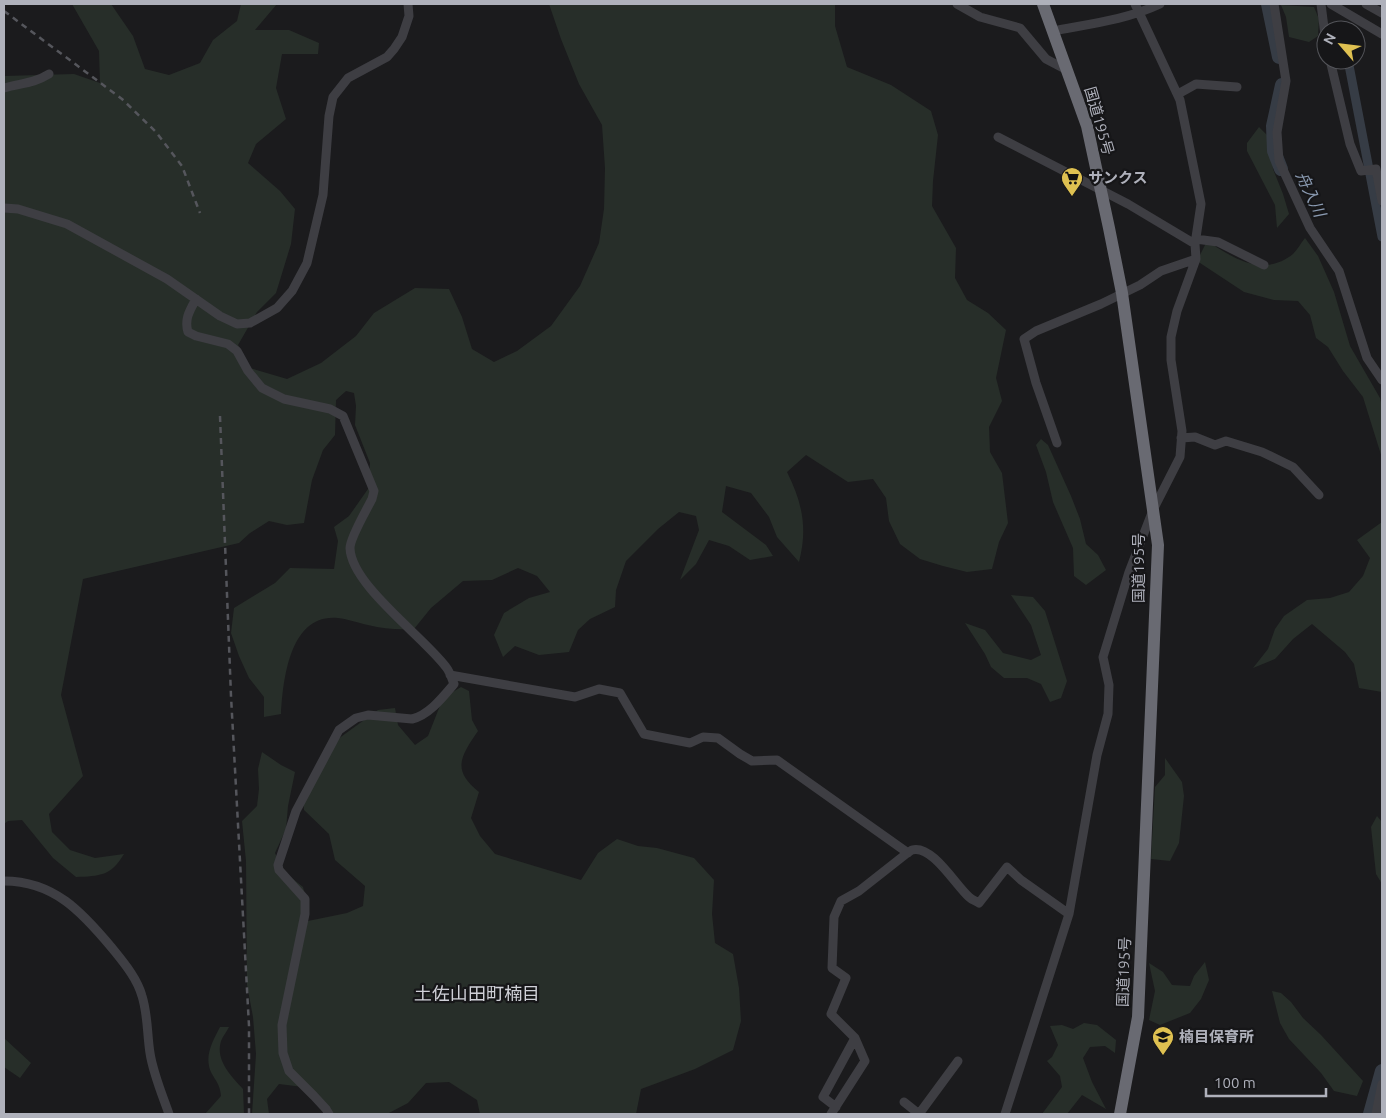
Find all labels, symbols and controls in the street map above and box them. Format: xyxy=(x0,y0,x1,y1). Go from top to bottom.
north arrow xyxy=(1316,20,1366,70)
text: N xyxy=(1320,31,1339,47)
street label: 国道195号 xyxy=(1082,85,1117,157)
supermarket icon: サンクス xyxy=(1060,166,1084,197)
water label: 舟入川 xyxy=(1293,168,1330,221)
place label: サンクス xyxy=(1088,169,1148,186)
street label: 国道195号 xyxy=(1130,533,1147,603)
street label: 国道195号 xyxy=(1114,937,1133,1007)
district label: 土佐山田町楠目 xyxy=(414,983,540,1003)
school or university icon: 楠目保育所 xyxy=(1151,1025,1175,1056)
place label: 楠目保育所 xyxy=(1179,1028,1254,1045)
scale bar xyxy=(1206,1066,1326,1098)
text: 100 m xyxy=(1214,1074,1256,1091)

